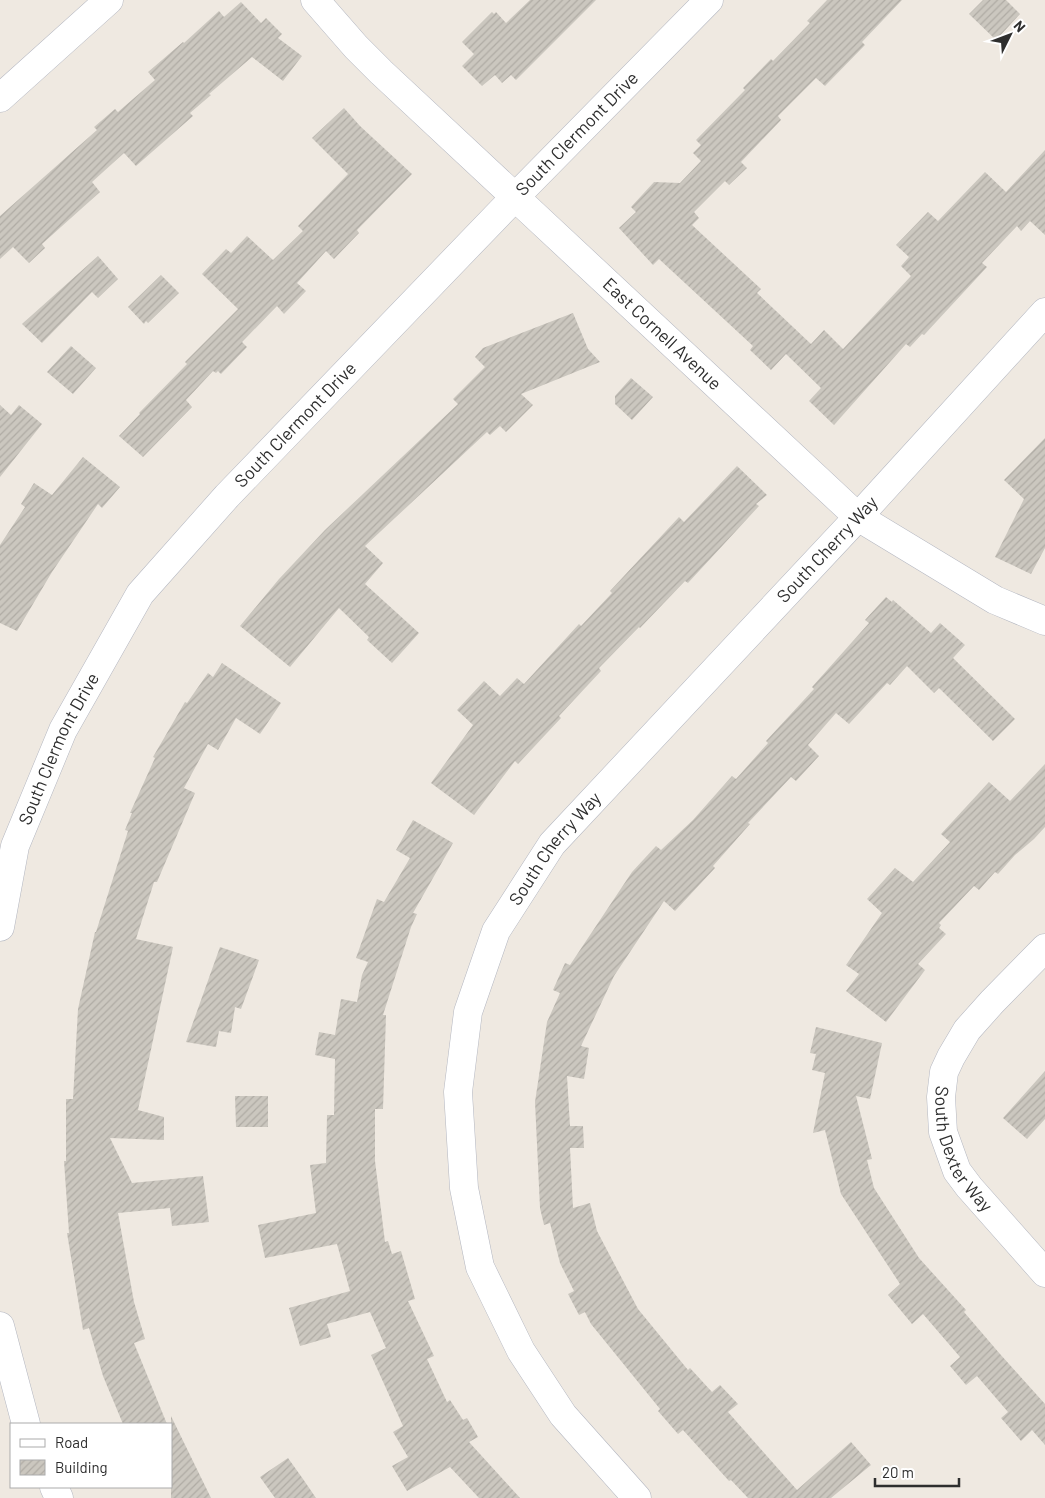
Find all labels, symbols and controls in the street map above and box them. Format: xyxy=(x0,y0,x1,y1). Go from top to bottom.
north arrow xyxy=(985,10,1035,60)
text: N xyxy=(1011,17,1029,35)
street label: South Clermont Drive xyxy=(510,66,642,200)
street label: East Cornell Avenue xyxy=(599,273,727,394)
street label: South Clermont Drive xyxy=(229,357,360,491)
street label: South Cherry Way xyxy=(772,491,882,607)
street label: South Clermont Drive xyxy=(13,668,103,828)
street label: South Cherry Way xyxy=(504,787,605,909)
street label: South Dexter Way xyxy=(931,1085,998,1216)
legend xyxy=(10,1423,172,1488)
text: Road xyxy=(55,1433,88,1451)
scale bar xyxy=(875,1456,959,1488)
text: Building xyxy=(55,1458,108,1476)
text: 20 m xyxy=(882,1463,914,1481)

